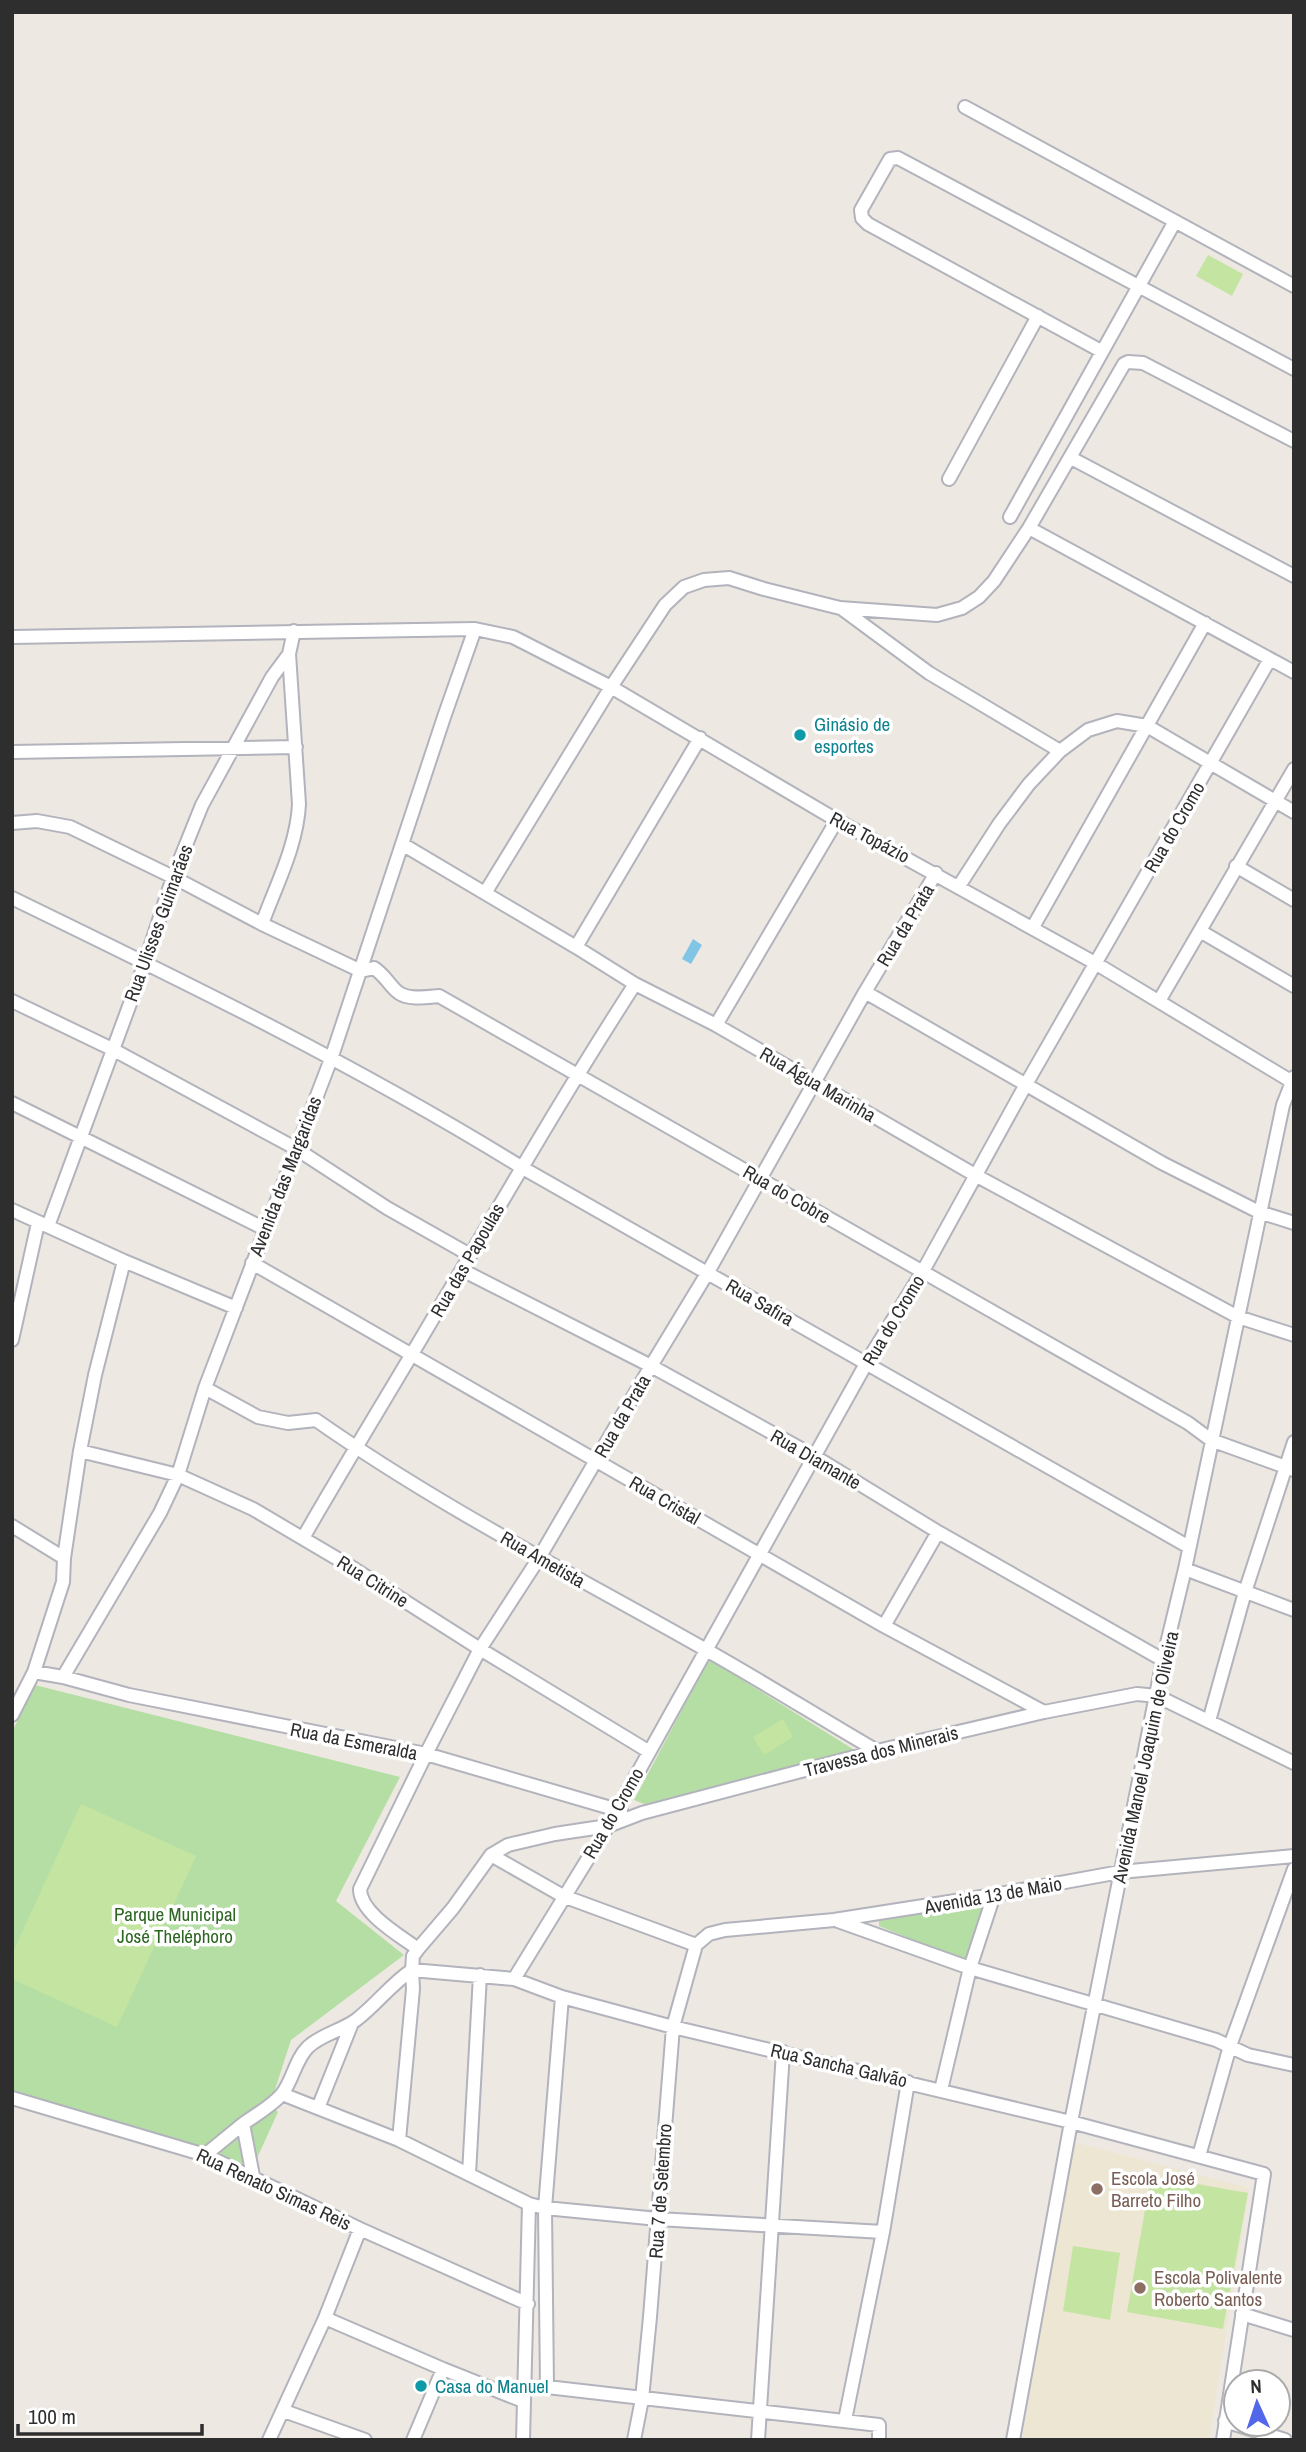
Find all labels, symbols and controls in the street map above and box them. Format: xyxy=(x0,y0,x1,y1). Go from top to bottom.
place label: Ginásio de esportes xyxy=(814,711,890,759)
marker: Ginásio de esportes xyxy=(792,727,808,743)
street label: Rua do Cromo xyxy=(1137,777,1211,877)
street label: Rua Topázio xyxy=(825,805,915,869)
street label: Rua Ulisses Guimarães xyxy=(118,841,199,1005)
street label: Rua da Prata xyxy=(870,879,940,971)
street label: Rua Água Marinha xyxy=(755,1040,881,1128)
street label: Avenida das Margaridas xyxy=(242,1092,328,1261)
street label: Rua do Cobre xyxy=(738,1158,836,1230)
street label: Rua das Papoulas xyxy=(424,1198,510,1322)
street label: Rua do Cromo xyxy=(856,1270,930,1370)
street label: Rua Safira xyxy=(721,1272,799,1332)
street label: Rua da Prata xyxy=(588,1369,656,1462)
street label: Rua Diamante xyxy=(766,1423,866,1495)
street label: Rua Cristal xyxy=(625,1469,705,1531)
street label: Rua Ametista xyxy=(496,1524,590,1594)
street label: Rua Citrine xyxy=(332,1549,414,1613)
street label: Avenida Manoel Joaquim de Oliveira xyxy=(1105,1628,1184,1886)
street label: Rua da Esmeralda xyxy=(288,1716,420,1766)
street label: Travessa dos Minerais xyxy=(801,1719,961,1783)
street label: Rua do Cromo xyxy=(576,1763,650,1863)
street label: Avenida 13 de Maio xyxy=(921,1870,1064,1920)
park label: Parque Municipal José Theléphoro xyxy=(114,1901,236,1949)
street label: Rua Sancha Galvão xyxy=(768,2037,910,2093)
street label: Rua 7 de Setembro xyxy=(642,2123,678,2259)
street label: Rua Renato Simas Reis xyxy=(192,2142,356,2236)
place label: Escola José Barreto Filho xyxy=(1111,2165,1201,2213)
marker: Escola José Barreto Filho xyxy=(1089,2181,1105,2197)
place label: Escola Polivalente Roberto Santos xyxy=(1154,2264,1282,2312)
marker: Escola Polivalente Roberto Santos xyxy=(1132,2280,1148,2296)
north arrow xyxy=(1222,2368,1292,2438)
place label: Casa do Manuel xyxy=(435,2373,548,2399)
text: N xyxy=(1250,2373,1262,2399)
marker: Casa do Manuel xyxy=(413,2378,429,2394)
scale bar xyxy=(18,2392,201,2436)
text: 100 m xyxy=(28,2402,76,2431)

